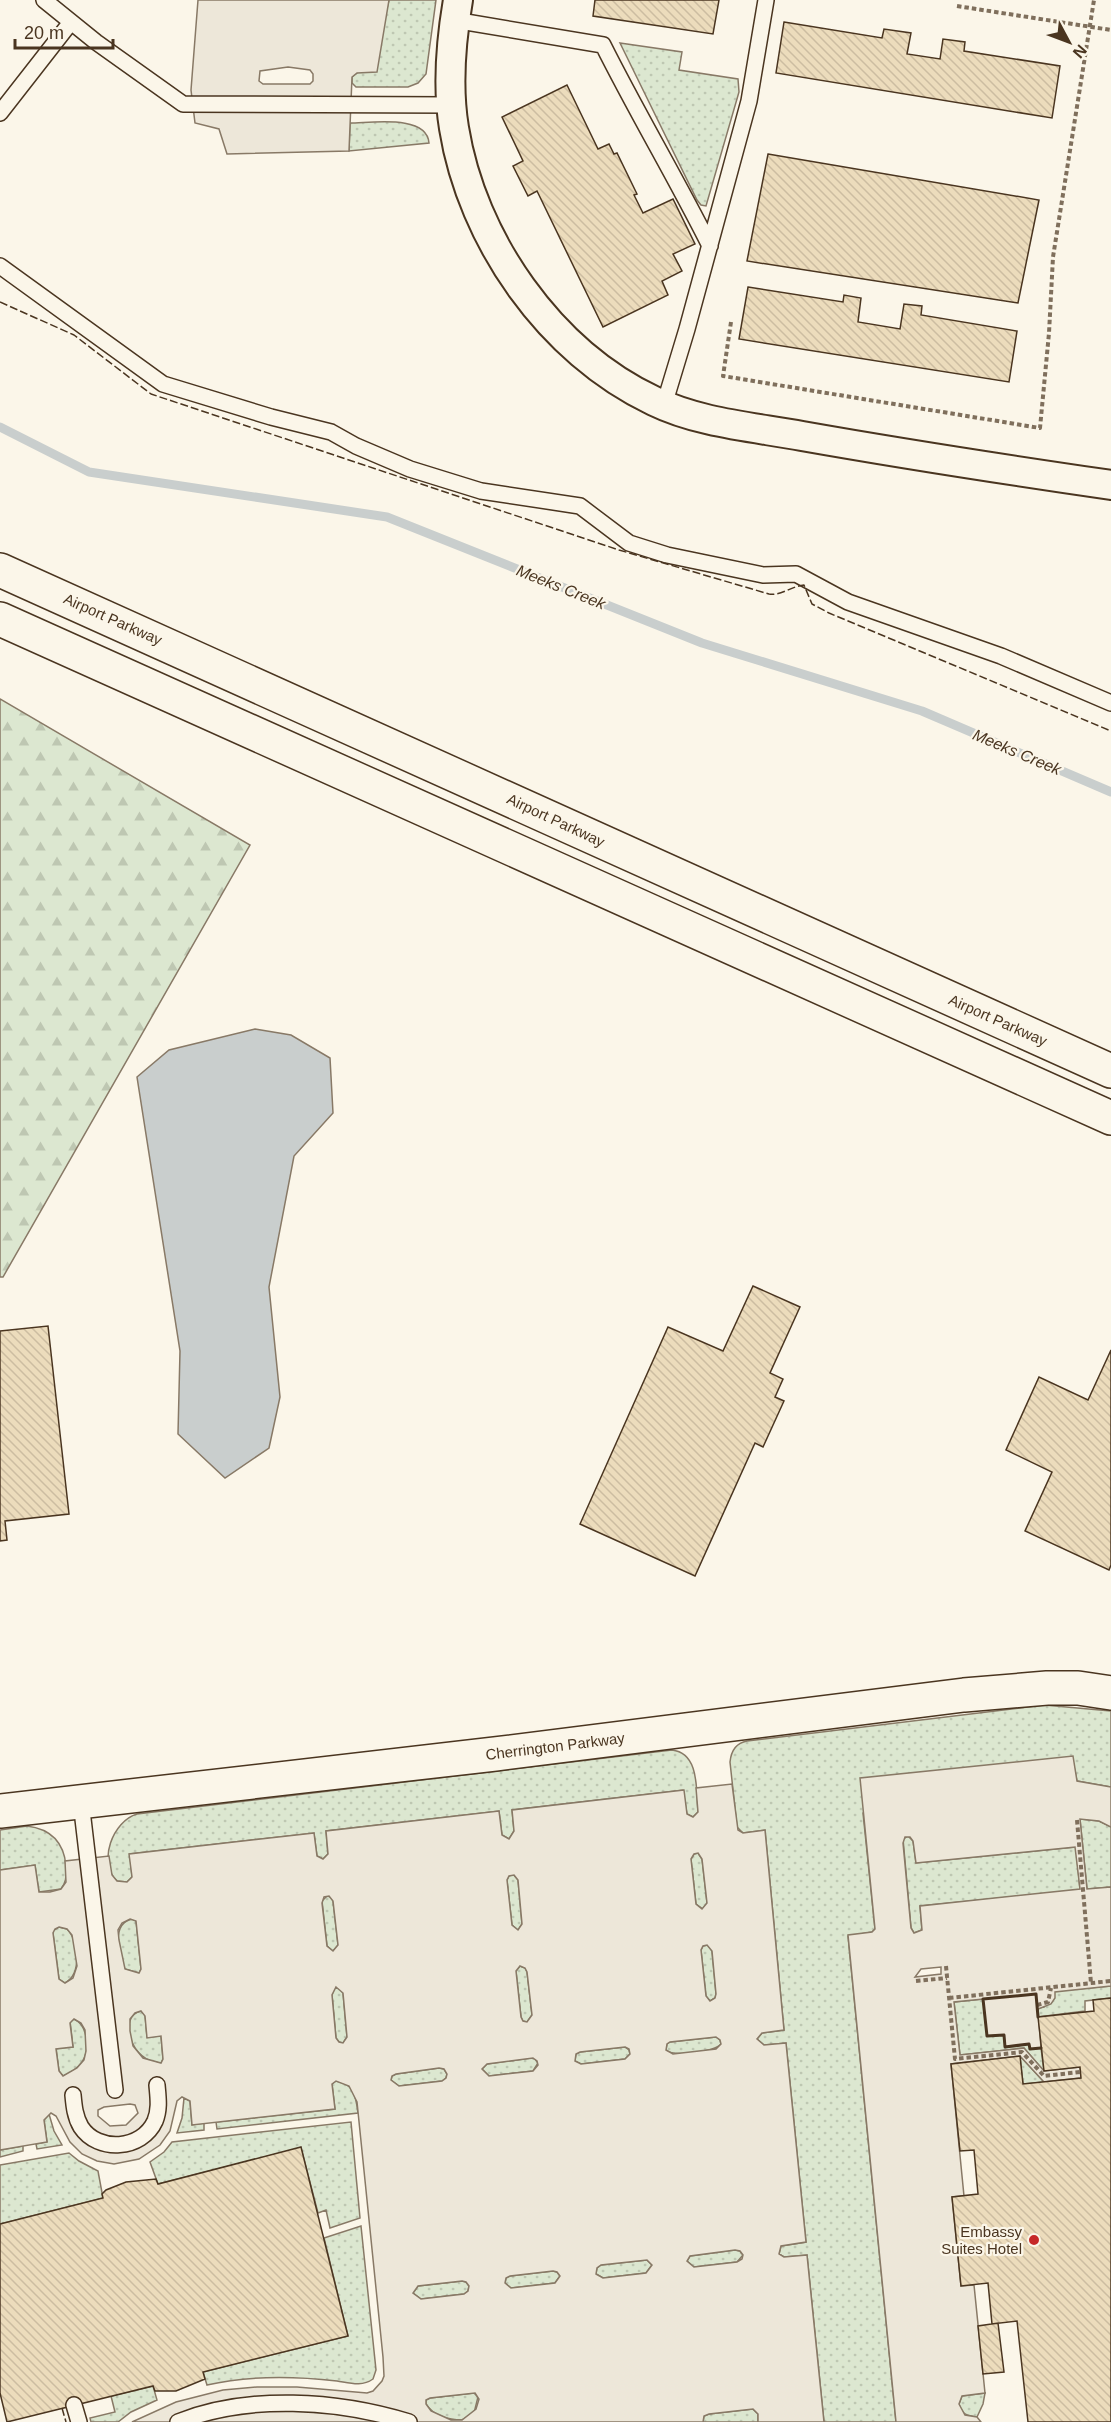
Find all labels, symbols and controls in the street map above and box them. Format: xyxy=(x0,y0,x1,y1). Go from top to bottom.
scale bar xyxy=(15,12,112,50)
north arrow xyxy=(1039,12,1099,72)
text: 20 m xyxy=(24,23,64,43)
text: N xyxy=(1070,42,1090,61)
water label: Meeks Creek xyxy=(514,561,609,613)
street label: Airport Parkway xyxy=(61,590,165,648)
water label: Meeks Creek xyxy=(970,726,1065,779)
street label: Airport Parkway xyxy=(504,790,608,850)
street label: Airport Parkway xyxy=(946,991,1050,1049)
street label: Cherrington Parkway xyxy=(484,1729,626,1763)
place label: Embassy Suites Hotel xyxy=(941,2223,1022,2257)
marker: Embassy Suites Hotel xyxy=(1027,2233,1041,2247)

